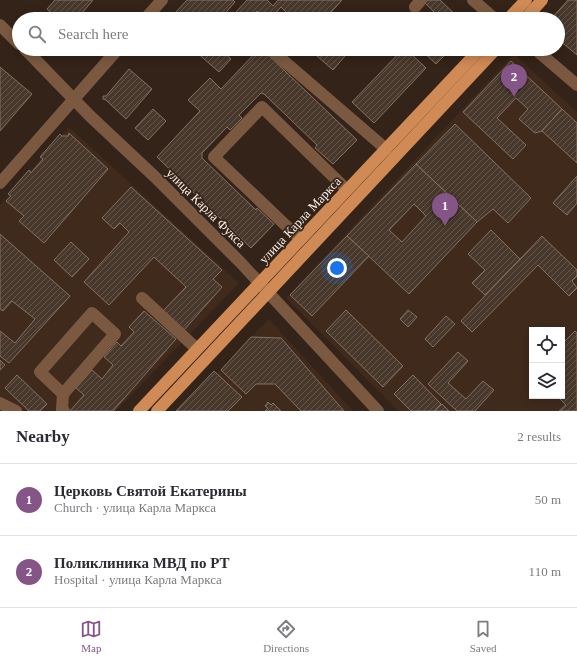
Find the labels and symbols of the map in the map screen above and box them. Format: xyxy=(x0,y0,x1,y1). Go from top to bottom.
pin: 2 xyxy=(501,64,527,97)
street label: улица Карла Фукса xyxy=(163,165,249,251)
street label: улица Карла Маркса xyxy=(256,173,344,266)
pin: 1 xyxy=(432,193,458,226)
your location xyxy=(327,258,347,278)

